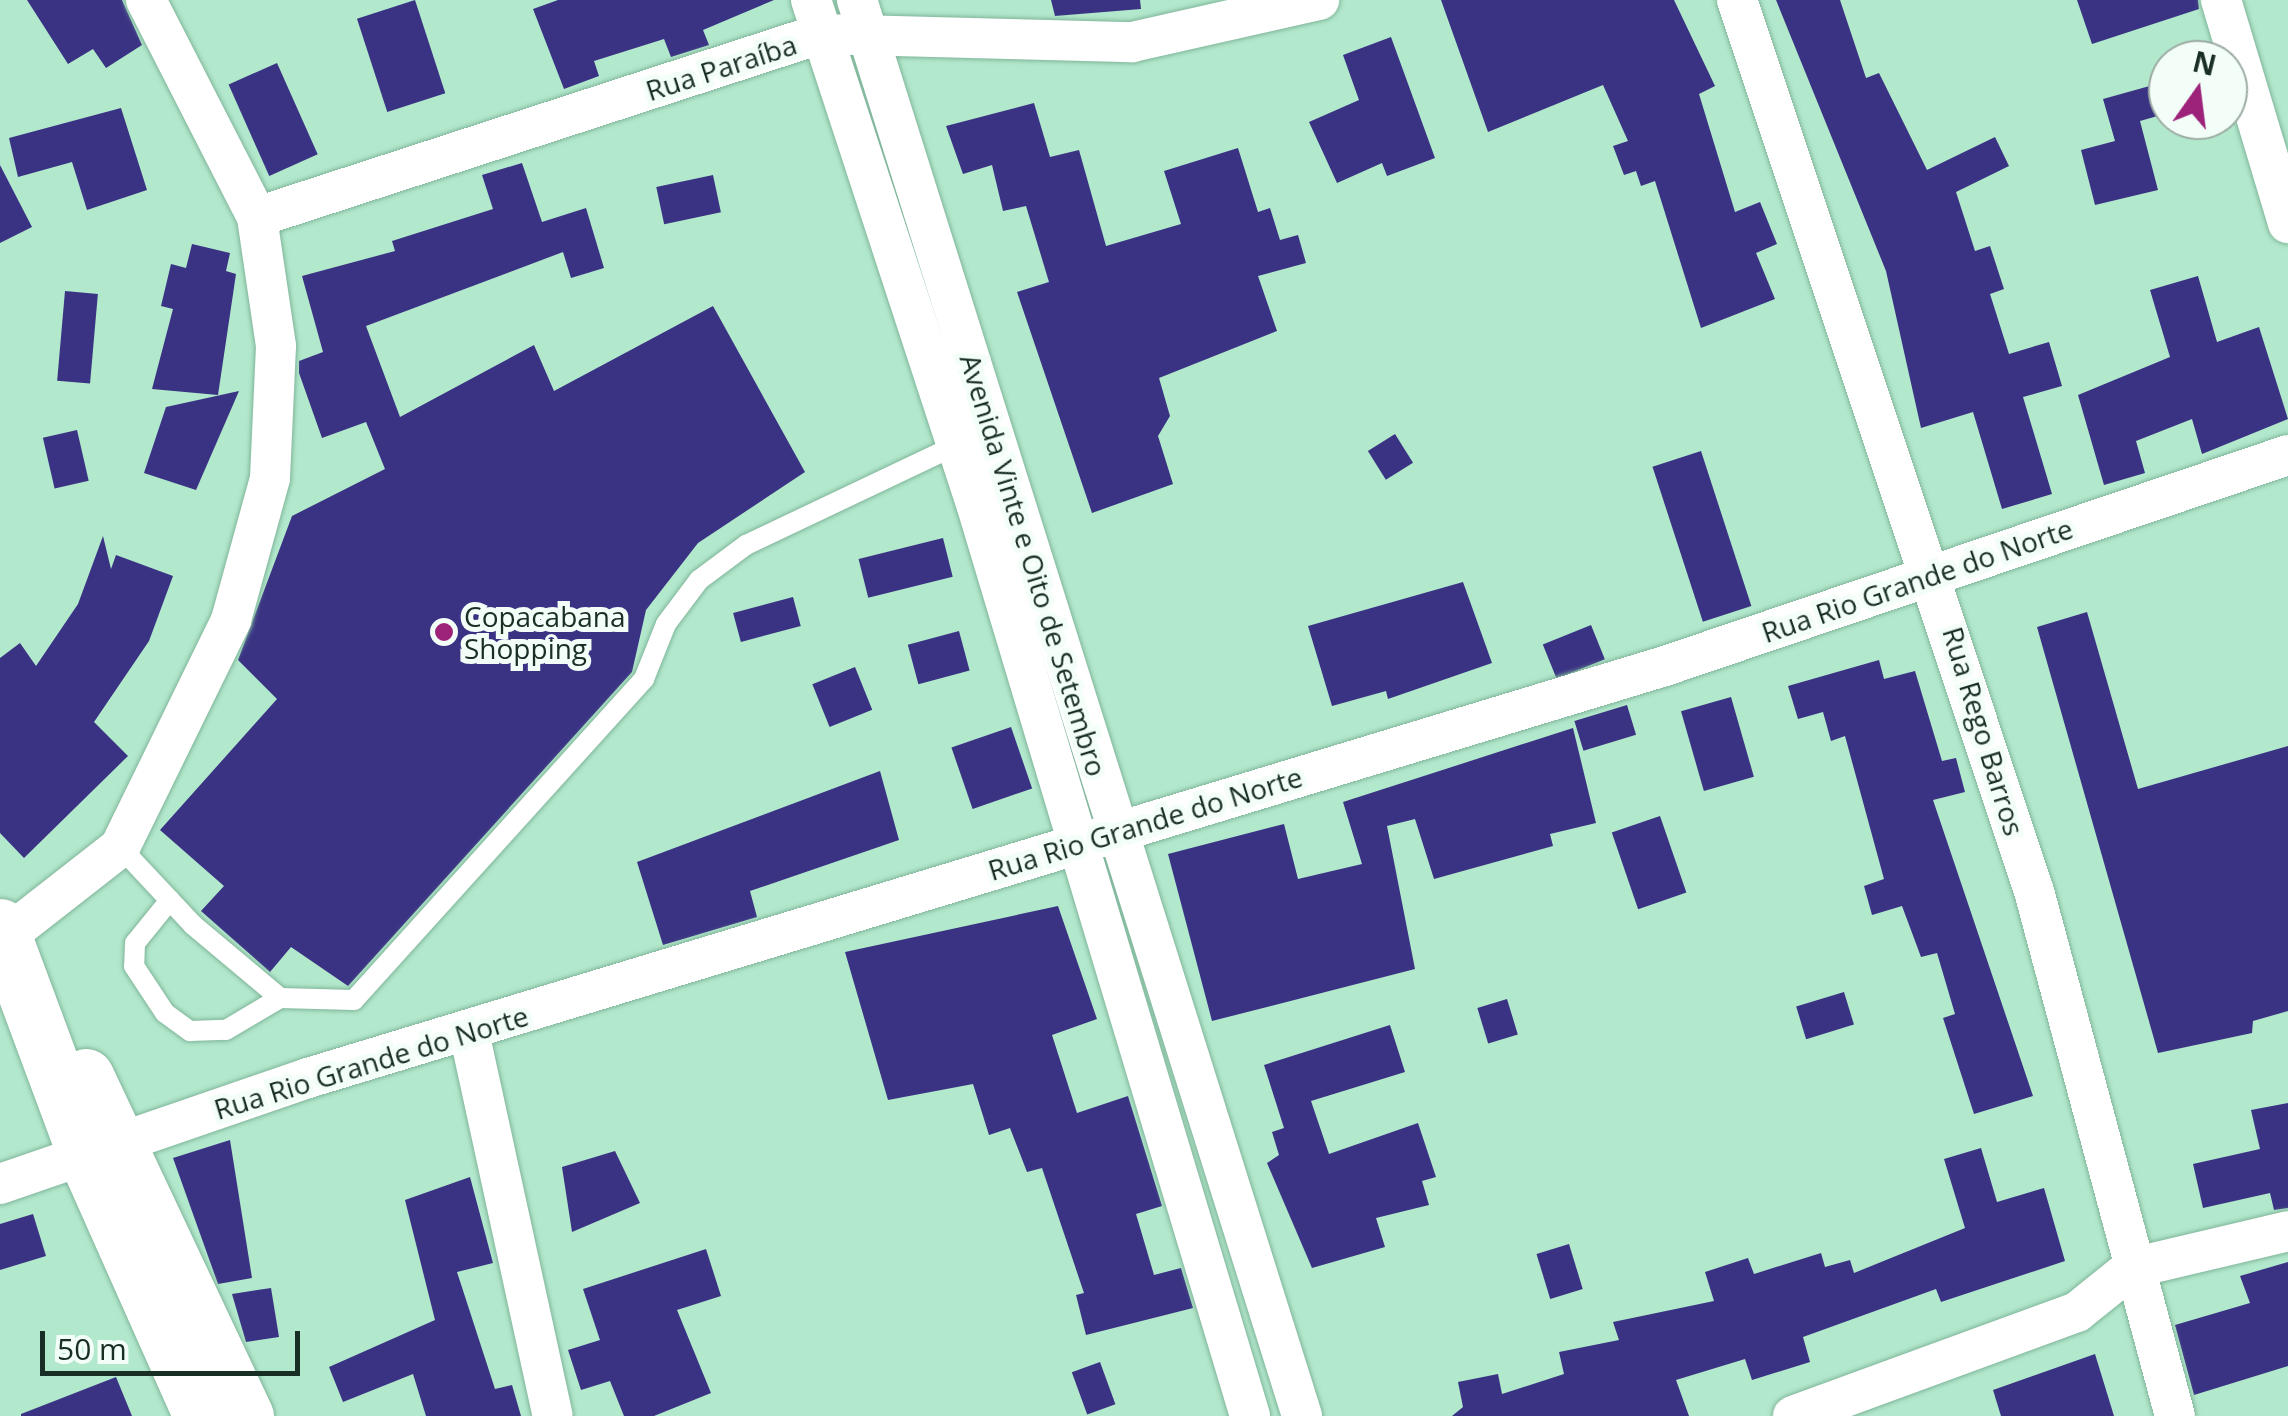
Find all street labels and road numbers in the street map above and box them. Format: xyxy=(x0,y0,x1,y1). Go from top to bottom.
street label: Rua Paraíba xyxy=(641,27,801,107)
street label: Avenida Vinte e Oito de Setembro xyxy=(954,350,1114,780)
street label: Rua Rio Grande do Norte xyxy=(1757,511,2077,649)
street label: Rua Rego Barros xyxy=(1936,623,2032,839)
street label: Rua Rio Grande do Norte xyxy=(984,759,1306,887)
street label: Rua Rio Grande do Norte xyxy=(210,998,532,1126)

